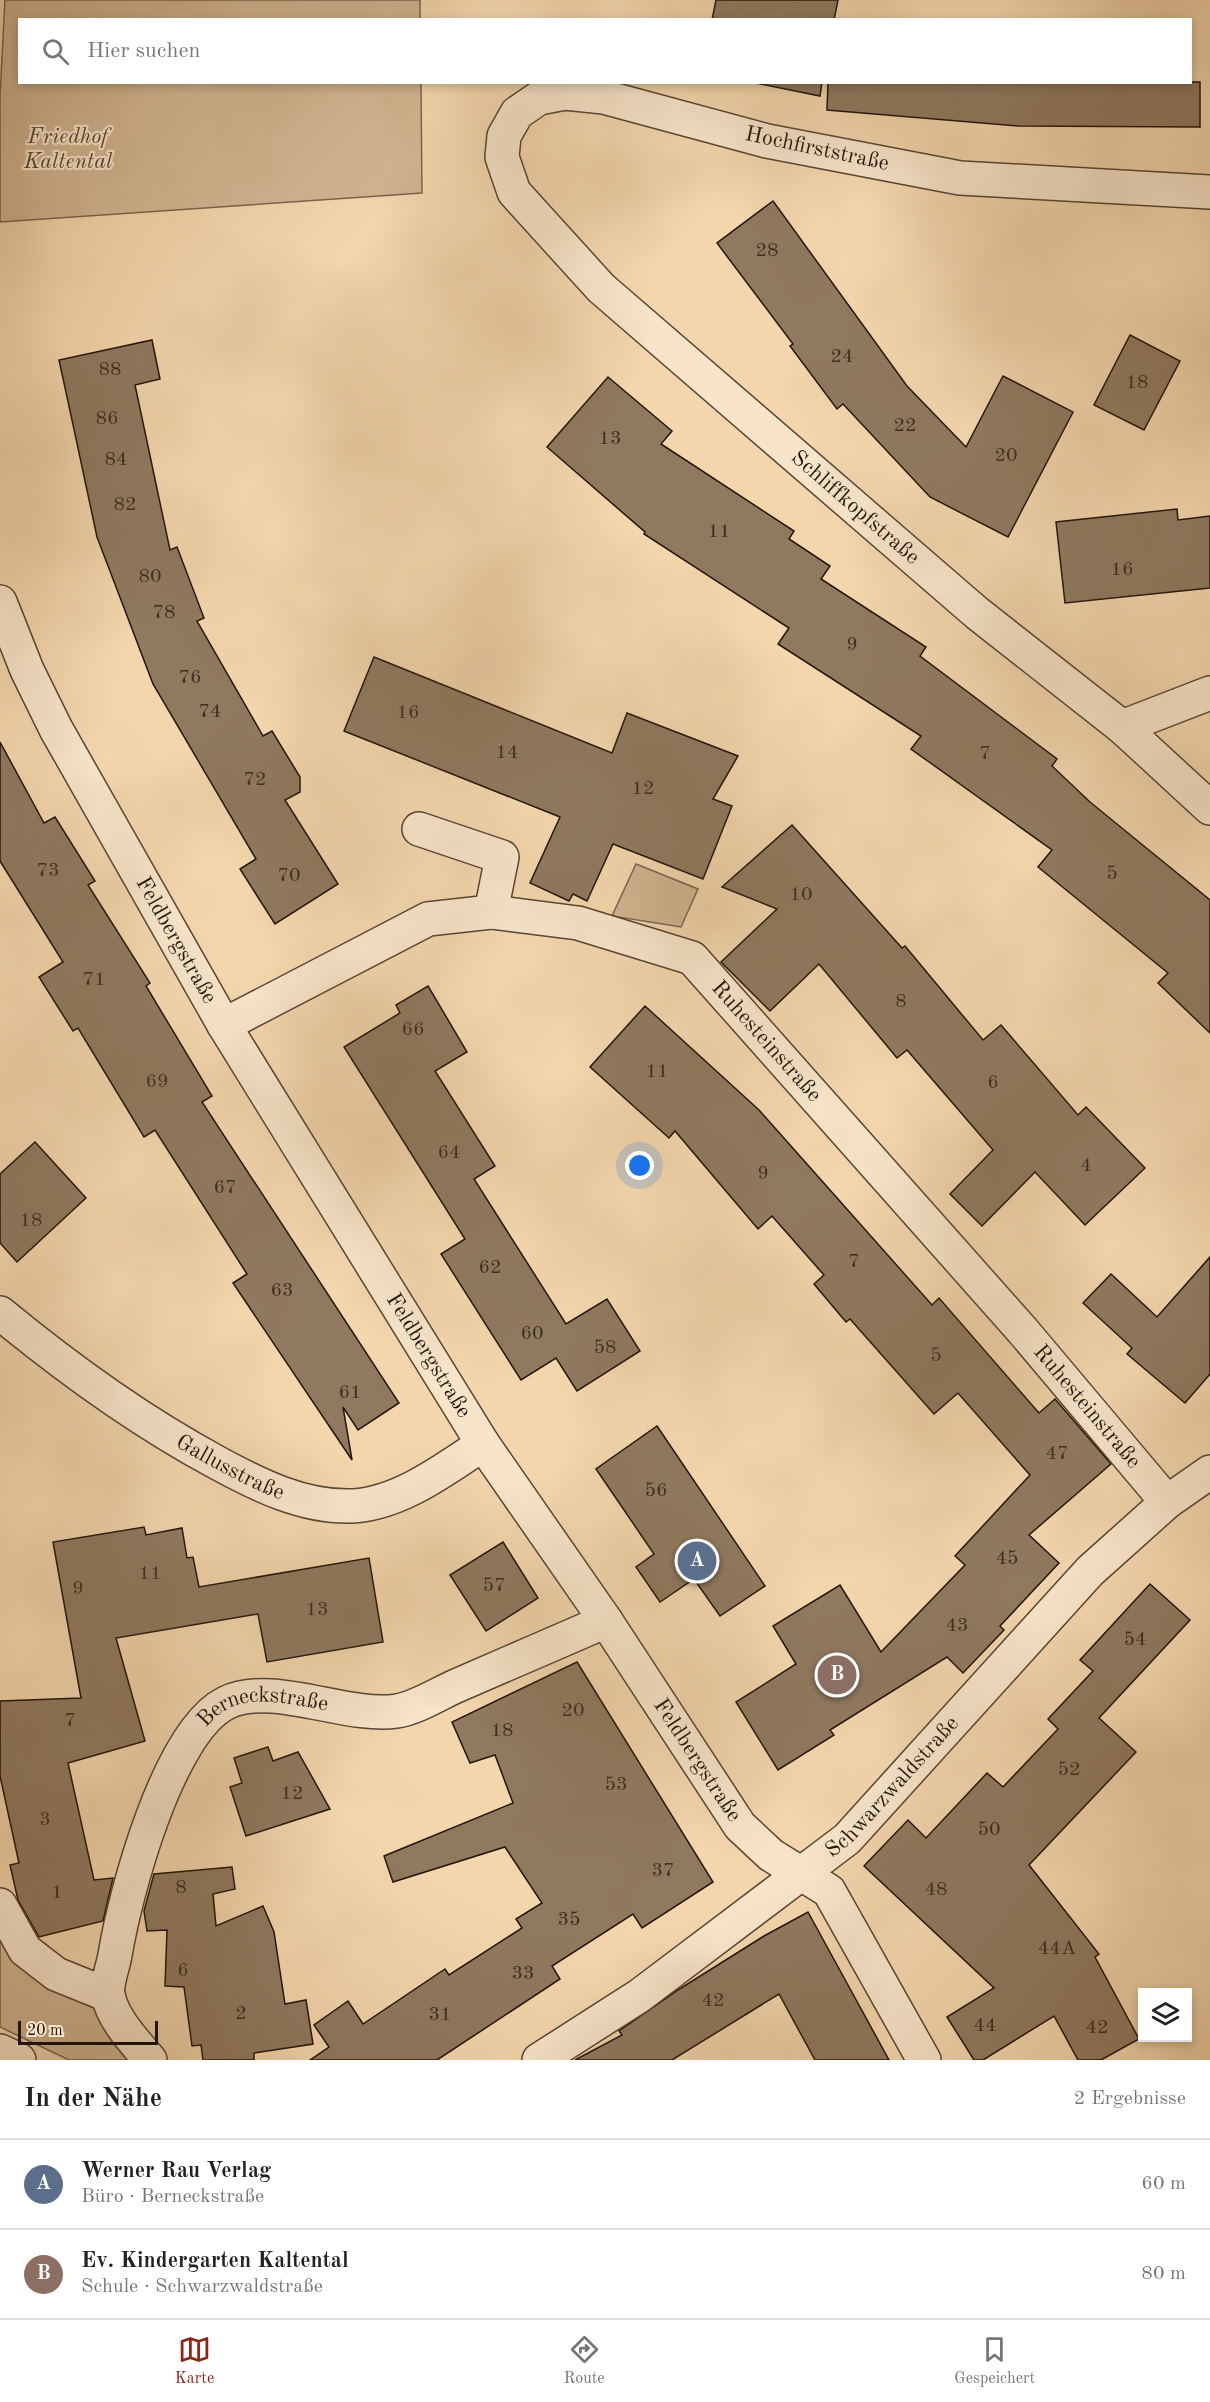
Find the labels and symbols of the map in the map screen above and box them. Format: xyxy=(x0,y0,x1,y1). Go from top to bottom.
street label: Hochfirststraße xyxy=(743,123,891,175)
park label: Friedhof Kaltental xyxy=(23,126,113,173)
house number: 28 xyxy=(755,241,779,261)
house number: 24 xyxy=(830,347,854,367)
house number: 88 xyxy=(98,360,122,380)
house number: 18 xyxy=(1125,373,1149,393)
house number: 86 xyxy=(95,409,119,429)
house number: 22 xyxy=(893,416,917,436)
house number: 13 xyxy=(598,429,622,449)
street label: Schliffkopfstraße xyxy=(787,446,923,569)
house number: 20 xyxy=(994,446,1018,466)
house number: 84 xyxy=(104,450,128,470)
house number: 82 xyxy=(113,495,137,515)
house number: 11 xyxy=(707,522,731,542)
house number: 16 xyxy=(1110,560,1134,580)
house number: 80 xyxy=(138,567,162,587)
house number: 78 xyxy=(152,603,176,623)
house number: 9 xyxy=(846,635,858,655)
house number: 76 xyxy=(178,668,202,688)
house number: 74 xyxy=(198,702,222,722)
house number: 16 xyxy=(396,703,420,723)
house number: 14 xyxy=(495,743,519,763)
house number: 7 xyxy=(979,744,991,764)
house number: 72 xyxy=(243,770,267,790)
house number: 12 xyxy=(631,779,655,799)
house number: 73 xyxy=(36,861,60,881)
house number: 5 xyxy=(1106,864,1118,884)
house number: 70 xyxy=(277,866,301,886)
street label: Feldbergstraße xyxy=(131,873,221,1008)
house number: 10 xyxy=(789,885,813,905)
house number: 71 xyxy=(82,970,106,990)
street label: Ruhesteinstraße xyxy=(707,977,825,1106)
house number: 8 xyxy=(895,992,907,1012)
house number: 66 xyxy=(401,1020,425,1040)
house number: 11 xyxy=(645,1062,669,1082)
house number: 69 xyxy=(145,1072,169,1092)
house number: 6 xyxy=(987,1073,999,1093)
house number: 64 xyxy=(437,1143,461,1163)
your location xyxy=(625,1151,654,1180)
house number: 4 xyxy=(1080,1156,1092,1176)
house number: 9 xyxy=(757,1164,769,1184)
house number: 67 xyxy=(213,1178,237,1198)
house number: 18 xyxy=(19,1211,43,1231)
house number: 7 xyxy=(848,1252,860,1272)
house number: 62 xyxy=(478,1258,502,1278)
house number: 63 xyxy=(270,1281,294,1301)
street label: Feldbergstraße xyxy=(382,1289,475,1422)
house number: 60 xyxy=(520,1324,544,1344)
house number: 58 xyxy=(593,1338,617,1358)
street label: Ruhesteinstraße xyxy=(1029,1341,1145,1473)
house number: 5 xyxy=(930,1346,942,1366)
house number: 61 xyxy=(338,1383,362,1403)
street label: Gallusstraße xyxy=(172,1431,287,1504)
house number: 47 xyxy=(1045,1444,1069,1464)
house number: 56 xyxy=(644,1481,668,1501)
pin: A xyxy=(678,1538,716,1584)
house number: 45 xyxy=(995,1549,1019,1569)
house number: 11 xyxy=(138,1564,162,1584)
house number: 57 xyxy=(482,1576,506,1596)
house number: 9 xyxy=(72,1579,84,1599)
house number: 13 xyxy=(305,1600,329,1620)
house number: 43 xyxy=(945,1616,969,1636)
house number: 54 xyxy=(1123,1630,1147,1650)
pin: B xyxy=(818,1652,856,1698)
street label: Berneckstraße xyxy=(193,1685,330,1731)
street label: Feldbergstraße xyxy=(649,1695,745,1826)
house number: 20 xyxy=(561,1701,585,1721)
house number: 7 xyxy=(64,1711,76,1731)
street label: Schwarzwaldstraße xyxy=(821,1712,963,1862)
house number: 18 xyxy=(490,1721,514,1741)
house number: 52 xyxy=(1057,1760,1081,1780)
house number: 53 xyxy=(604,1775,628,1795)
house number: 12 xyxy=(280,1784,304,1804)
house number: 3 xyxy=(39,1810,51,1830)
house number: 50 xyxy=(977,1820,1001,1840)
house number: 37 xyxy=(651,1861,675,1881)
house number: 8 xyxy=(175,1878,187,1898)
house number: 48 xyxy=(924,1880,948,1900)
house number: 1 xyxy=(51,1883,63,1903)
house number: 35 xyxy=(557,1910,581,1930)
house number: 44A xyxy=(1038,1939,1076,1959)
house number: 6 xyxy=(177,1961,189,1981)
house number: 33 xyxy=(511,1964,535,1984)
house number: 42 xyxy=(701,1991,725,2011)
house number: 2 xyxy=(235,2004,247,2024)
house number: 31 xyxy=(428,2005,452,2025)
house number: 44 xyxy=(973,2016,997,2036)
scale bar xyxy=(18,2018,158,2046)
house number: 42 xyxy=(1085,2018,1109,2038)

